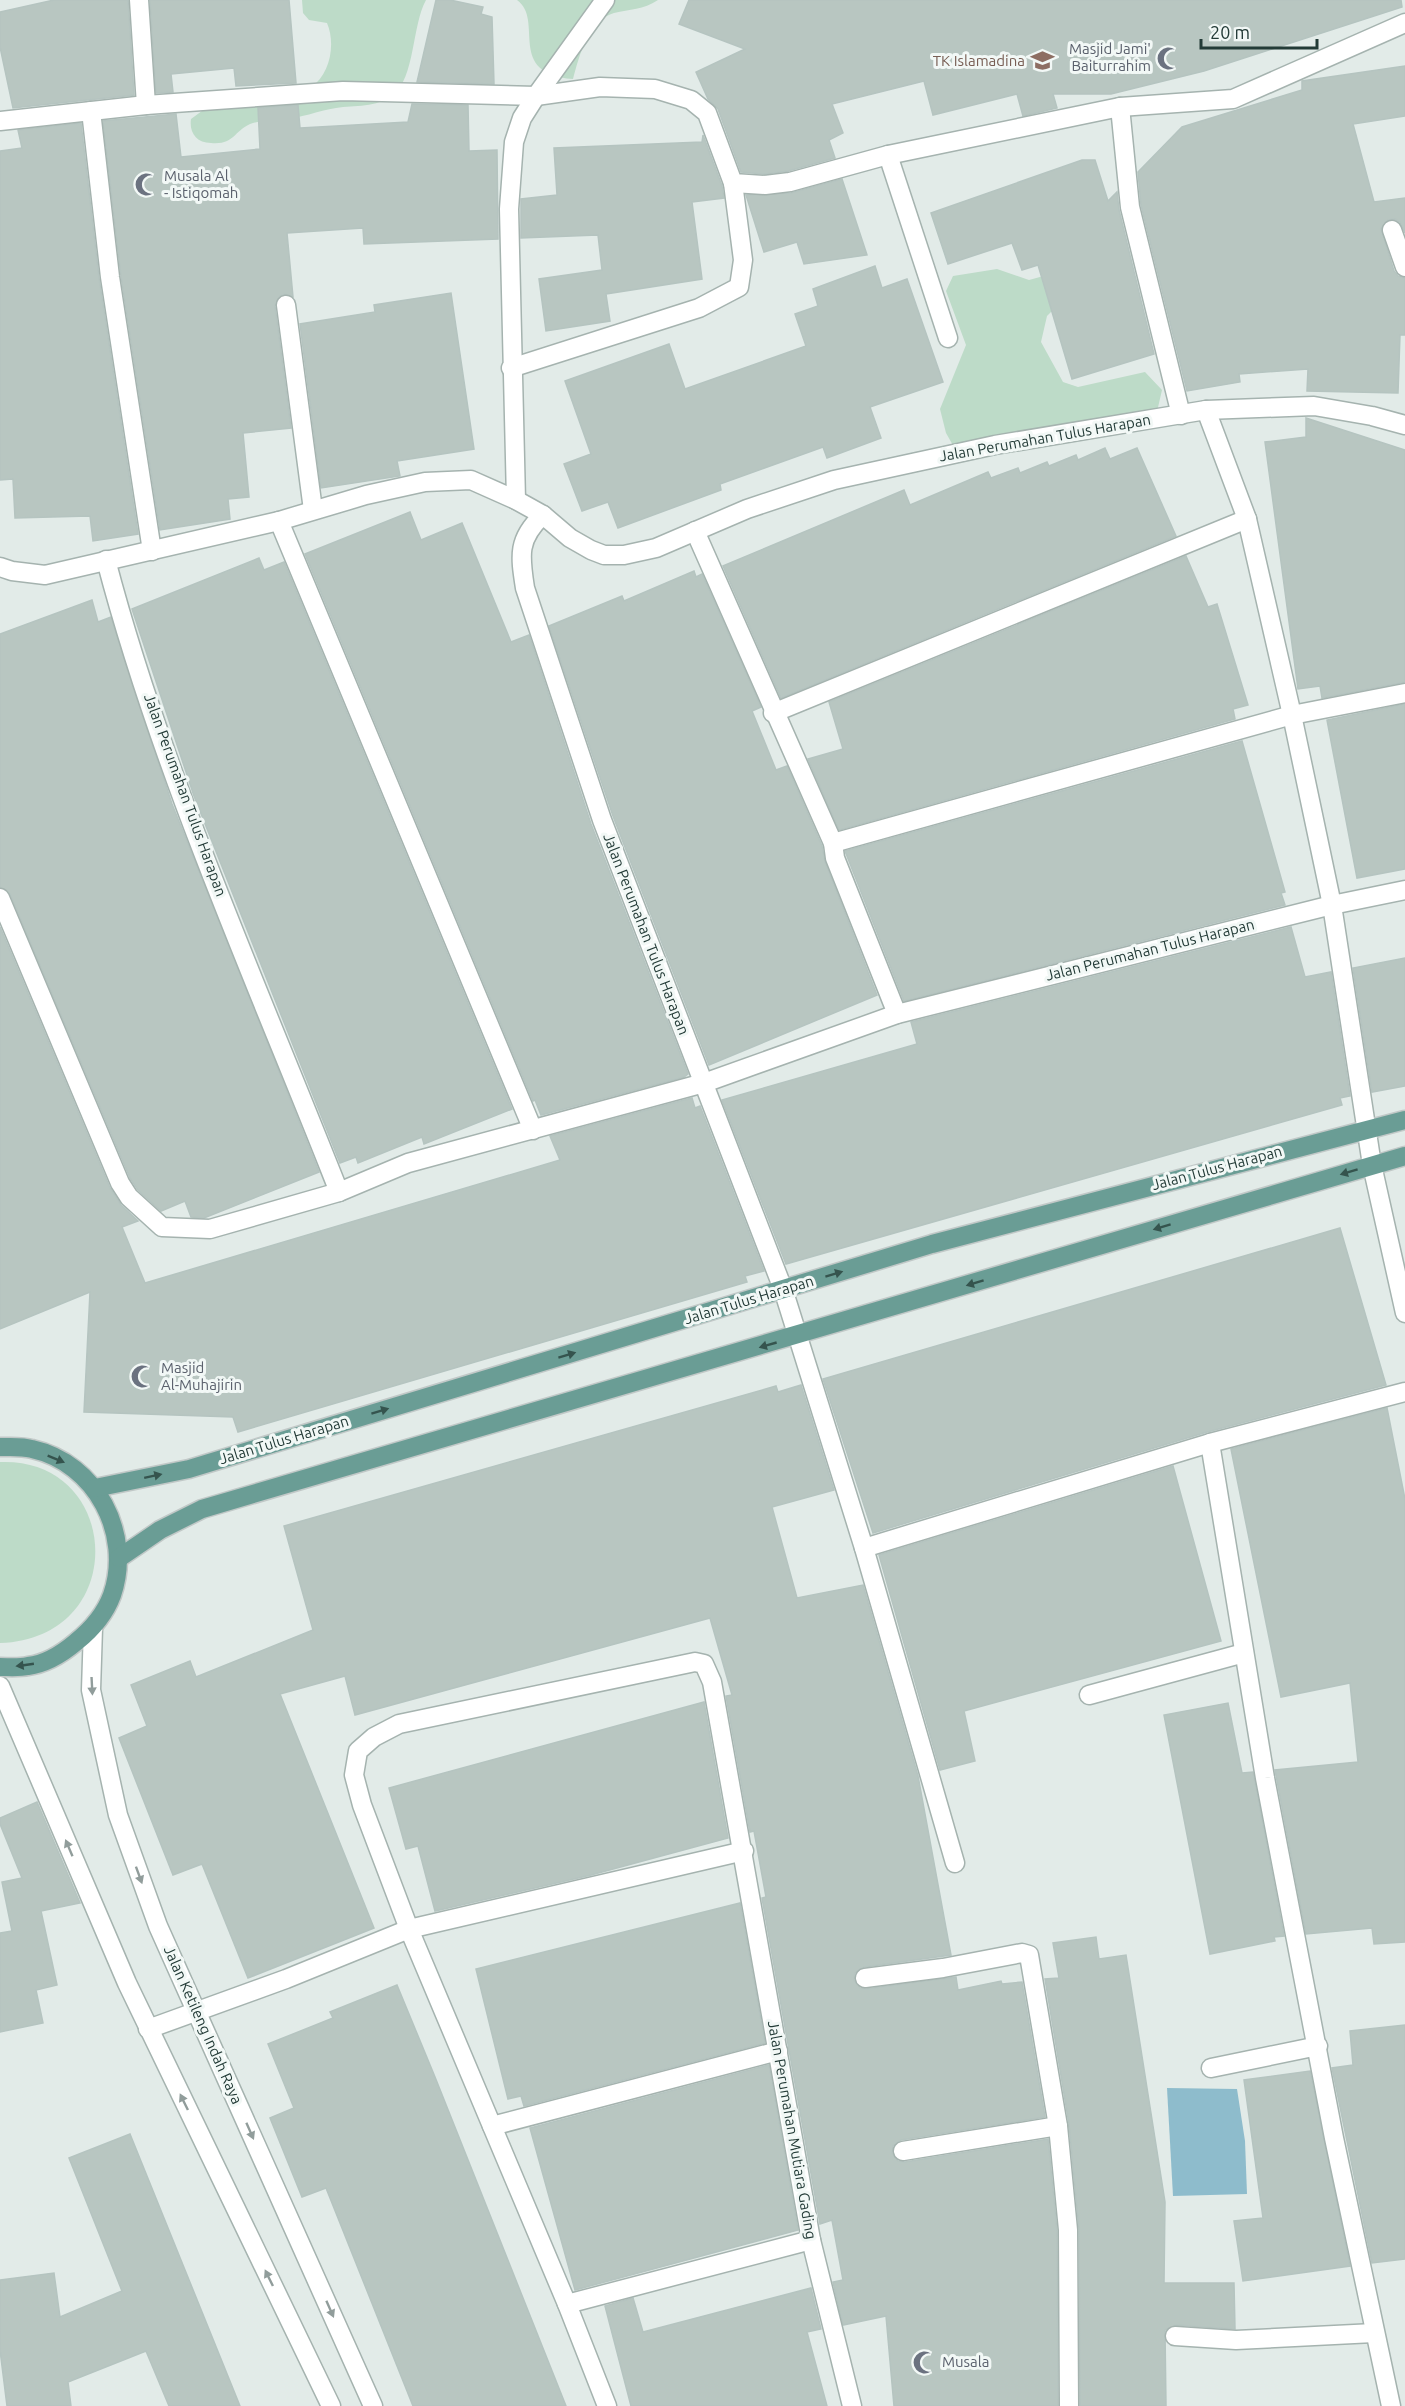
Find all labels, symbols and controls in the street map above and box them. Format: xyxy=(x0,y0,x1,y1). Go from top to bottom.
scale bar xyxy=(1201,12,1316,50)
text: 20 m xyxy=(1210,22,1250,42)
place label: Masjid Jami' Baiturrahim xyxy=(1069,40,1151,74)
mosque icon: Masjid Jami' Baiturrahim xyxy=(1156,45,1182,71)
school or university icon: TK Islamadina xyxy=(1030,48,1056,74)
place label: TK Islamadina xyxy=(933,52,1025,69)
place label: Musala Al - Istiqomah xyxy=(164,167,238,201)
mosque icon: Musala Al - Istiqomah xyxy=(133,172,159,198)
street label: Jalan Perumahan Tulus Harapan xyxy=(938,411,1152,464)
street label: Jalan Perumahan Tulus Harapan xyxy=(141,691,230,898)
street label: Jalan Perumahan Tulus Harapan xyxy=(600,831,693,1037)
street label: Jalan Perumahan Tulus Harapan xyxy=(1044,915,1256,984)
street label: Jalan Tulus Harapan xyxy=(1150,1142,1284,1193)
one-way arrow xyxy=(1340,1168,1358,1177)
one-way arrow xyxy=(1153,1223,1171,1232)
one-way arrow xyxy=(825,1269,843,1278)
street label: Jalan Tulus Harapan xyxy=(682,1272,816,1327)
one-way arrow xyxy=(966,1279,984,1288)
one-way arrow xyxy=(759,1341,777,1350)
one-way arrow xyxy=(558,1350,576,1359)
place label: Masjid Al-Muhajirin xyxy=(161,1359,242,1393)
mosque icon: Masjid Al-Muhajirin xyxy=(130,1364,156,1390)
one-way arrow xyxy=(371,1406,389,1415)
street label: Jalan Tulus Harapan xyxy=(217,1412,351,1467)
one-way arrow xyxy=(48,1454,66,1464)
one-way arrow xyxy=(143,1471,162,1481)
one-way arrow xyxy=(15,1661,34,1670)
one-way arrow xyxy=(87,1677,96,1696)
one-way arrow xyxy=(64,1839,73,1857)
one-way arrow xyxy=(135,1866,145,1884)
street label: Jalan Ketileng Indah Raya xyxy=(161,1943,246,2106)
street label: Jalan Perumahan Mutiara Gading xyxy=(765,2019,820,2241)
one-way arrow xyxy=(179,2094,188,2111)
one-way arrow xyxy=(246,2122,255,2139)
one-way arrow xyxy=(264,2269,273,2286)
one-way arrow xyxy=(325,2300,334,2317)
mosque icon: Musala xyxy=(911,2349,937,2375)
place label: Musala xyxy=(942,2353,990,2370)

